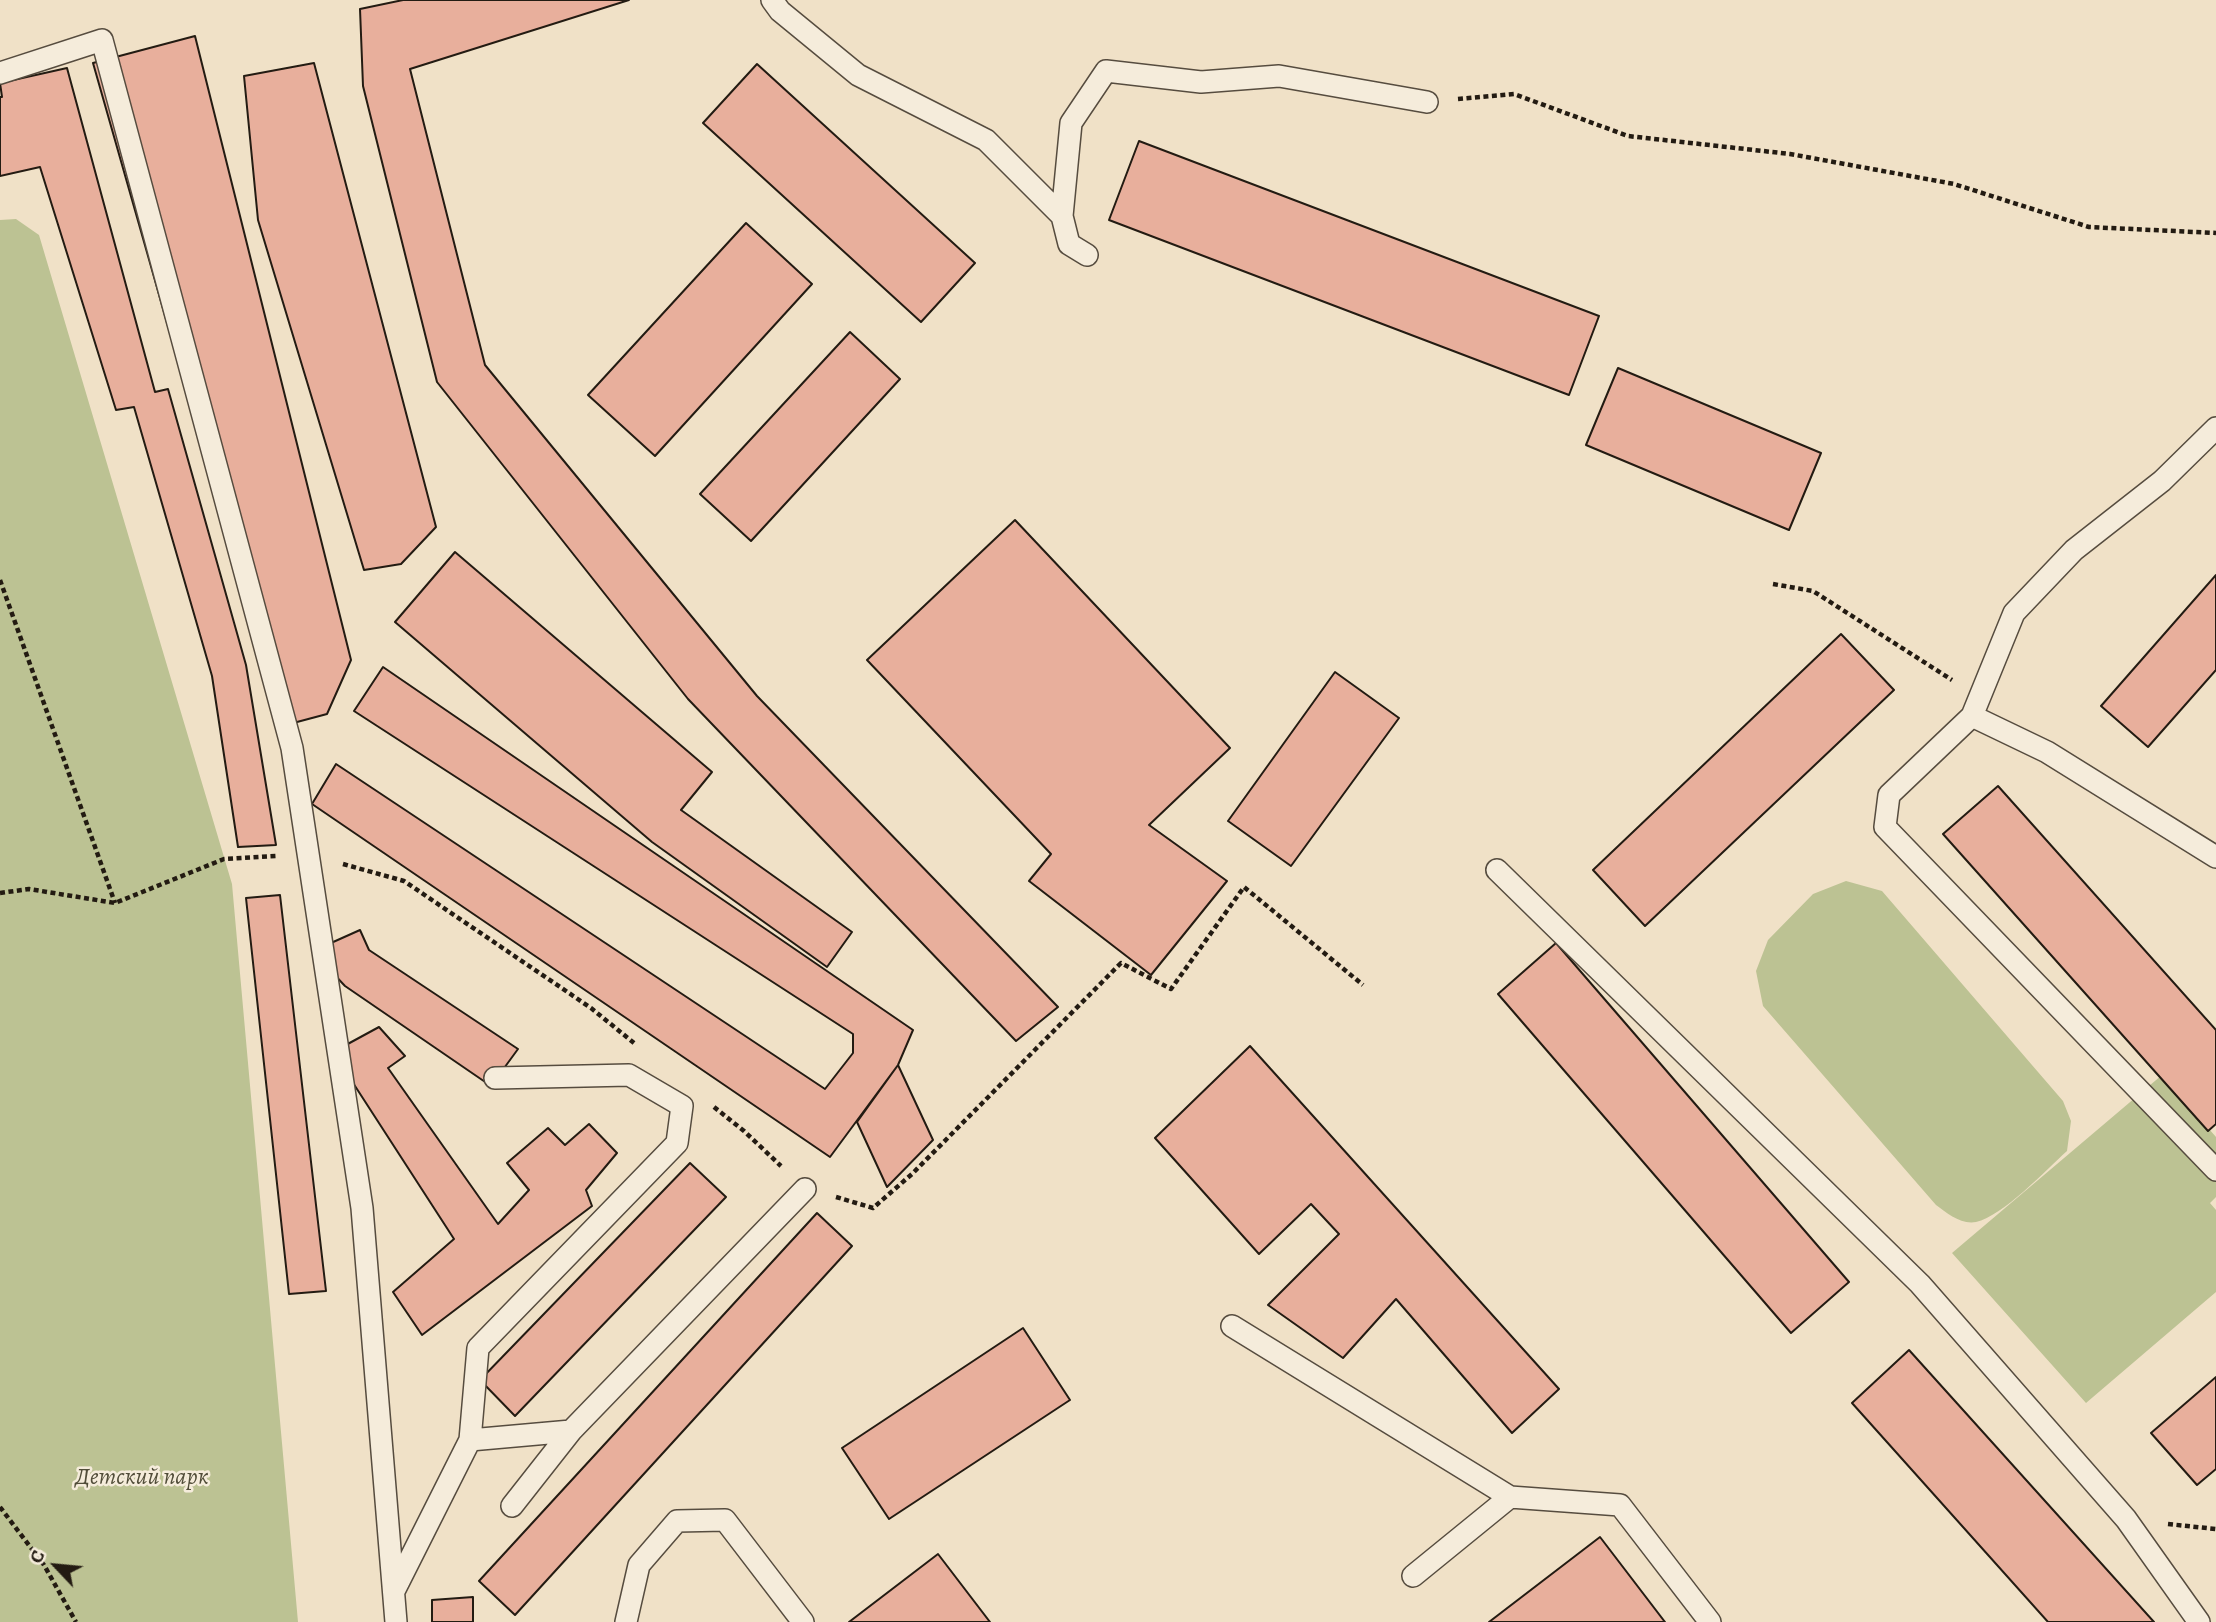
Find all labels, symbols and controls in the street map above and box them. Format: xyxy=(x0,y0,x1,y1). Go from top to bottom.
park label: Детский парк xyxy=(76,1464,208,1492)
north arrow xyxy=(21,1531,91,1601)
text: С xyxy=(23,1546,51,1568)

